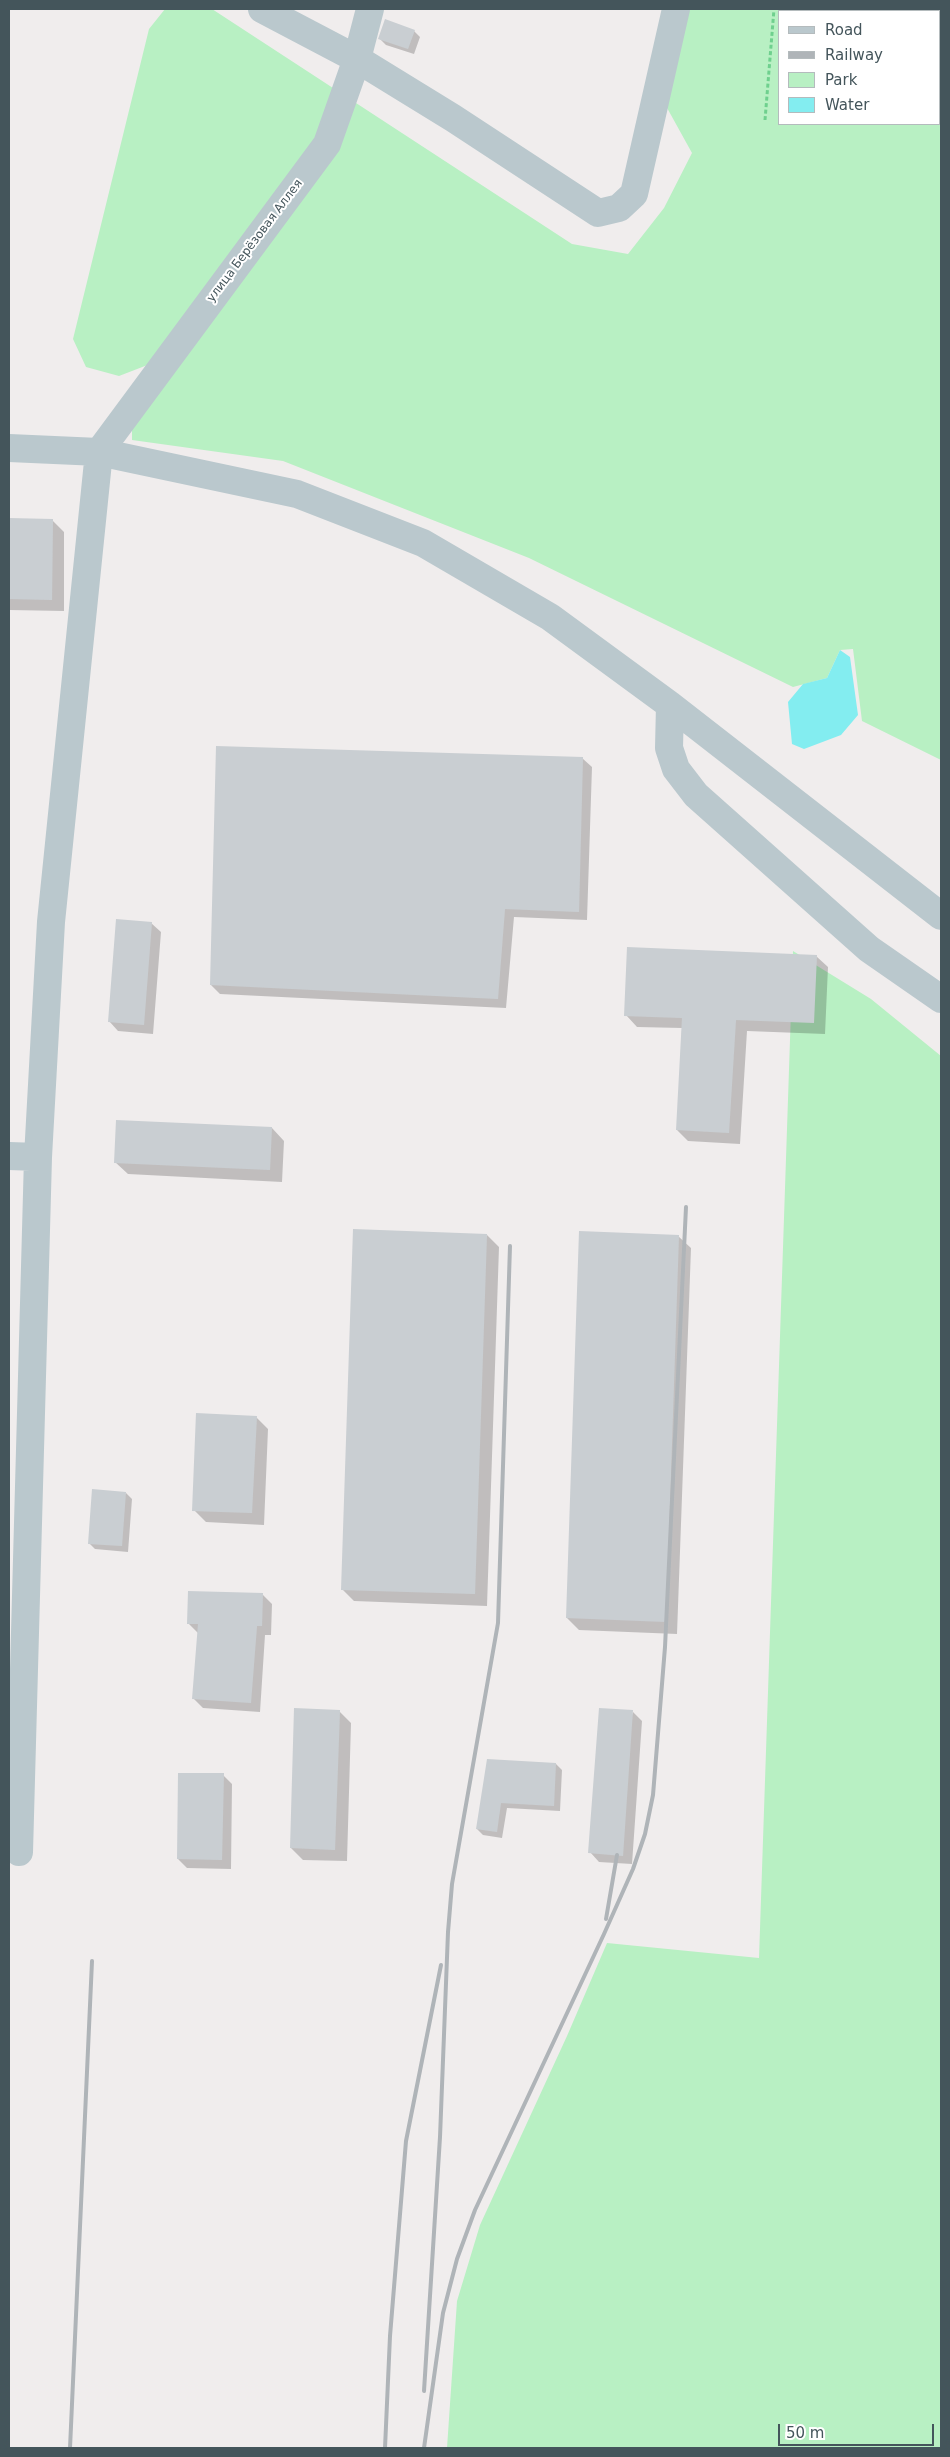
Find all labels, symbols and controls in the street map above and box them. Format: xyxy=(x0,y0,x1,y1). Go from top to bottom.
legend xyxy=(778,10,940,125)
text: Road xyxy=(825,21,863,39)
text: Railway xyxy=(825,46,883,64)
text: Park xyxy=(825,71,857,89)
text: Water xyxy=(825,96,869,114)
street label: улица Берёзовая Аллея xyxy=(204,177,306,305)
scale bar xyxy=(780,2414,936,2446)
text: 50 m xyxy=(786,2424,824,2442)

